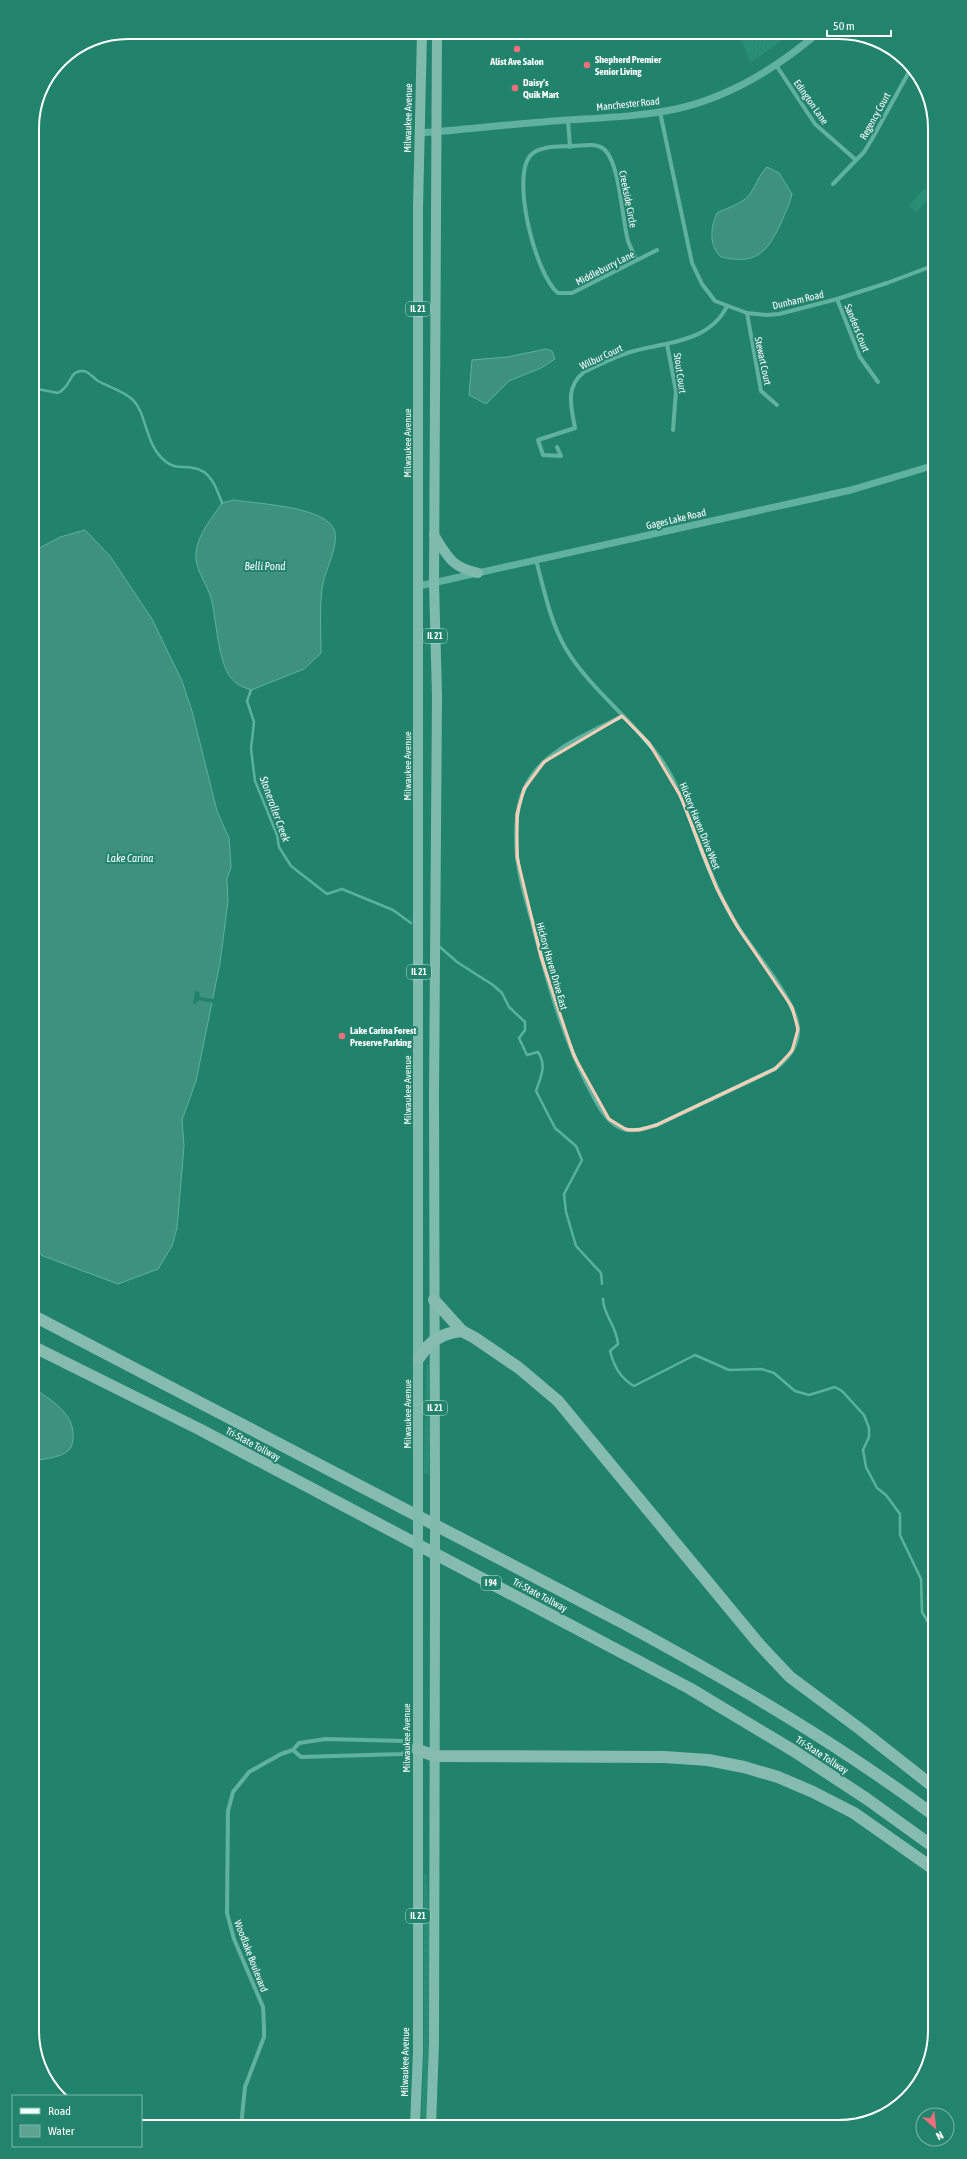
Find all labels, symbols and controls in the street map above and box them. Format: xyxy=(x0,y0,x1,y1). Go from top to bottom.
scale bar xyxy=(827,12,891,38)
text: 50 m xyxy=(833,19,855,33)
marker: Alist Ave Salon xyxy=(512,44,522,54)
place label: Shepherd Premier Senior Living xyxy=(595,54,662,77)
place label: Alist Ave Salon xyxy=(489,56,544,67)
marker: Shepherd Premier Senior Living xyxy=(582,60,592,70)
place label: Daisy’s Quik Mart xyxy=(523,77,559,100)
street label: Edington Lane xyxy=(792,78,831,127)
street label: Milwaukee Avenue xyxy=(402,83,414,153)
marker: Daisy’s Quik Mart xyxy=(510,83,520,93)
street label: Regency Court xyxy=(858,90,892,141)
street label: Manchester Road xyxy=(596,95,660,113)
street label: Creekside Circle xyxy=(617,170,639,229)
street label: Middleburry Lane xyxy=(574,248,637,288)
street label: Dunham Road xyxy=(771,289,825,311)
road number: IL 21 xyxy=(406,302,430,316)
street label: Sanders Court xyxy=(842,302,872,354)
street label: Stewart Court xyxy=(753,336,773,386)
street label: Wilbur Court xyxy=(578,342,624,372)
street label: Stout Court xyxy=(672,352,688,394)
street label: Milwaukee Avenue xyxy=(402,408,413,478)
street label: Gages Lake Road xyxy=(645,507,707,531)
water label: Belli Pond xyxy=(244,560,286,572)
road number: IL 21 xyxy=(423,629,447,643)
street label: Milwaukee Avenue xyxy=(402,731,413,801)
water label: Stoneroller Creek xyxy=(257,774,293,844)
street label: Hickory Haven Drive West xyxy=(677,781,723,871)
water label: Lake Carina xyxy=(107,852,153,864)
street label: Hickory Haven Drive East xyxy=(534,921,570,1011)
road number: IL 21 xyxy=(407,965,431,979)
place label: Lake Carina Forest Preserve Parking xyxy=(350,1025,416,1048)
marker: Lake Carina Forest Preserve Parking xyxy=(337,1031,347,1041)
street label: Milwaukee Avenue xyxy=(402,1055,413,1125)
street label: Milwaukee Avenue xyxy=(402,1379,413,1449)
road number: IL 21 xyxy=(423,1401,447,1415)
street label: Tri-State Tollway xyxy=(224,1425,282,1463)
road number: I 94 xyxy=(481,1576,501,1590)
street label: Tri-State Tollway xyxy=(511,1576,569,1614)
street label: Milwaukee Avenue xyxy=(401,1703,412,1773)
street label: Tri-State Tollway xyxy=(794,1734,850,1776)
road number: IL 21 xyxy=(406,1909,430,1923)
street label: Woodlake Boulevard xyxy=(232,1918,270,1994)
street label: Milwaukee Avenue xyxy=(399,2027,411,2097)
legend xyxy=(12,2095,142,2147)
text: Road xyxy=(48,2104,71,2118)
north arrow xyxy=(915,2107,955,2147)
text: Water xyxy=(48,2124,75,2138)
text: N xyxy=(934,2129,945,2143)

